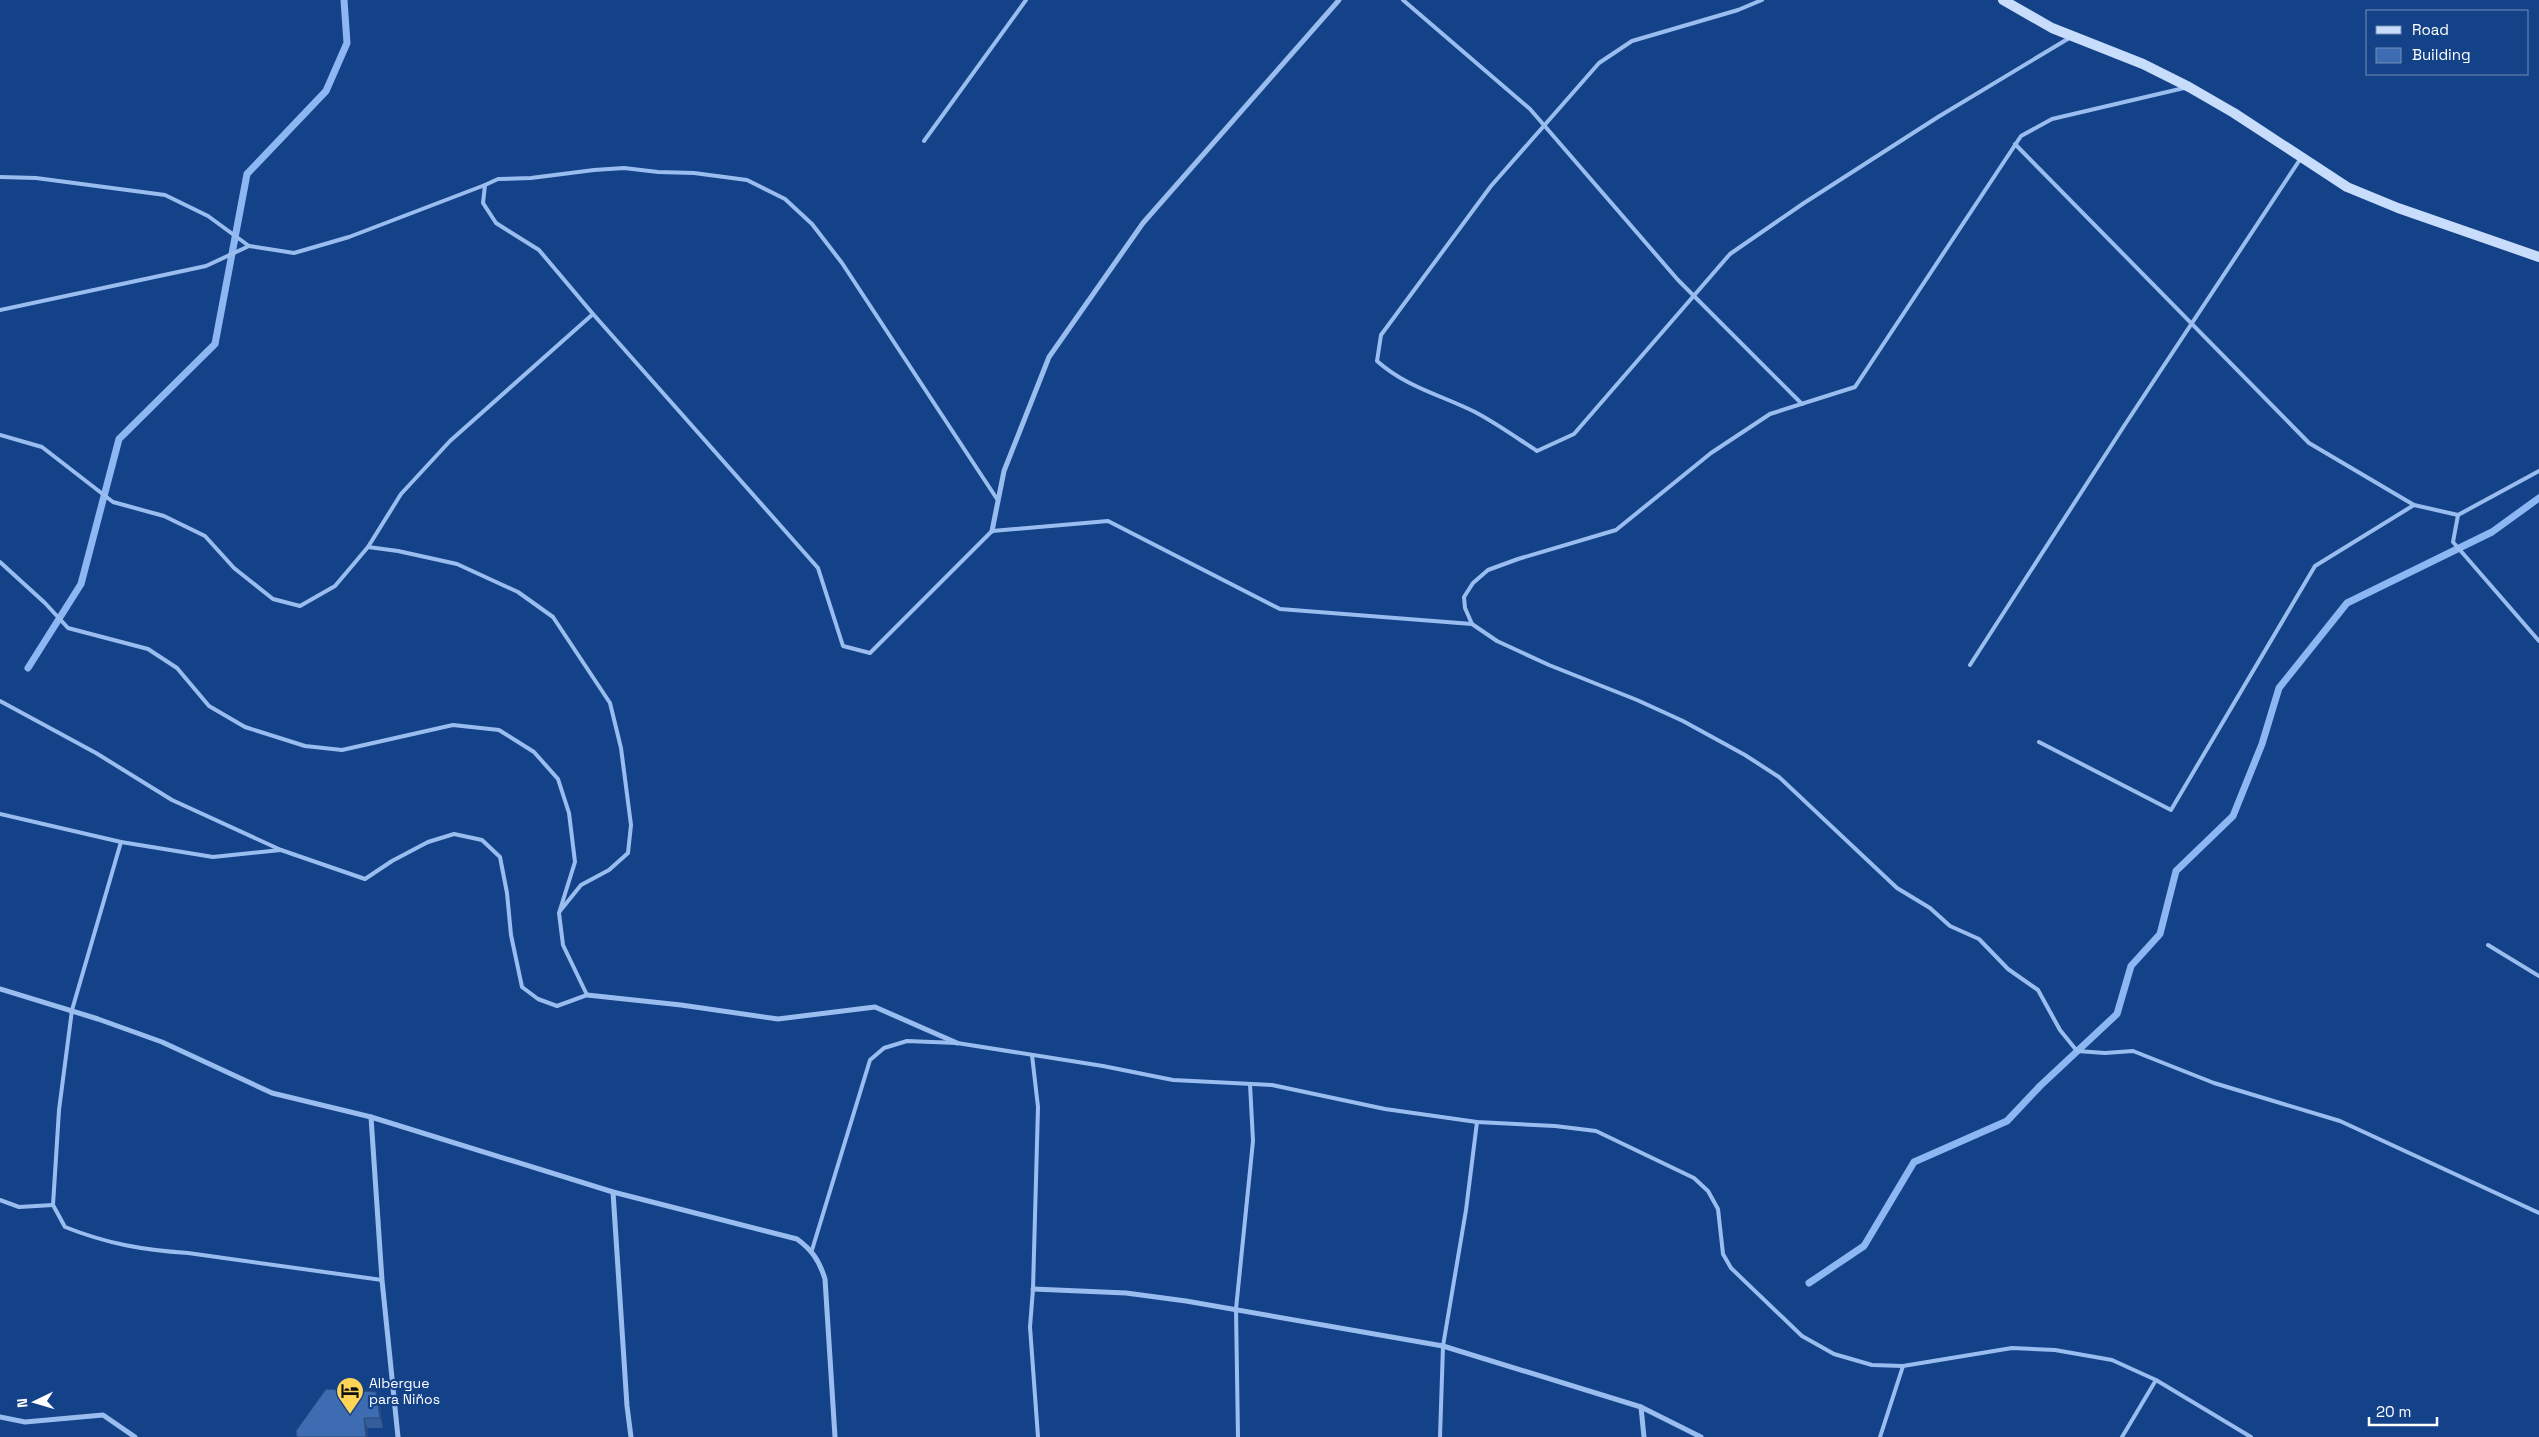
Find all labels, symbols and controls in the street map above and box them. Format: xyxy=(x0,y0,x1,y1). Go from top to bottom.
legend xyxy=(2366,10,2529,75)
text: Road xyxy=(2412,20,2449,39)
text: Building xyxy=(2412,45,2471,64)
place label: Albergue para Niños xyxy=(369,1374,440,1408)
hotel icon: Albergue para Niños xyxy=(335,1376,365,1415)
north arrow xyxy=(10,1377,60,1427)
scale bar xyxy=(2369,1394,2436,1426)
text: N xyxy=(13,1398,31,1409)
text: 20 m xyxy=(2376,1402,2411,1421)

